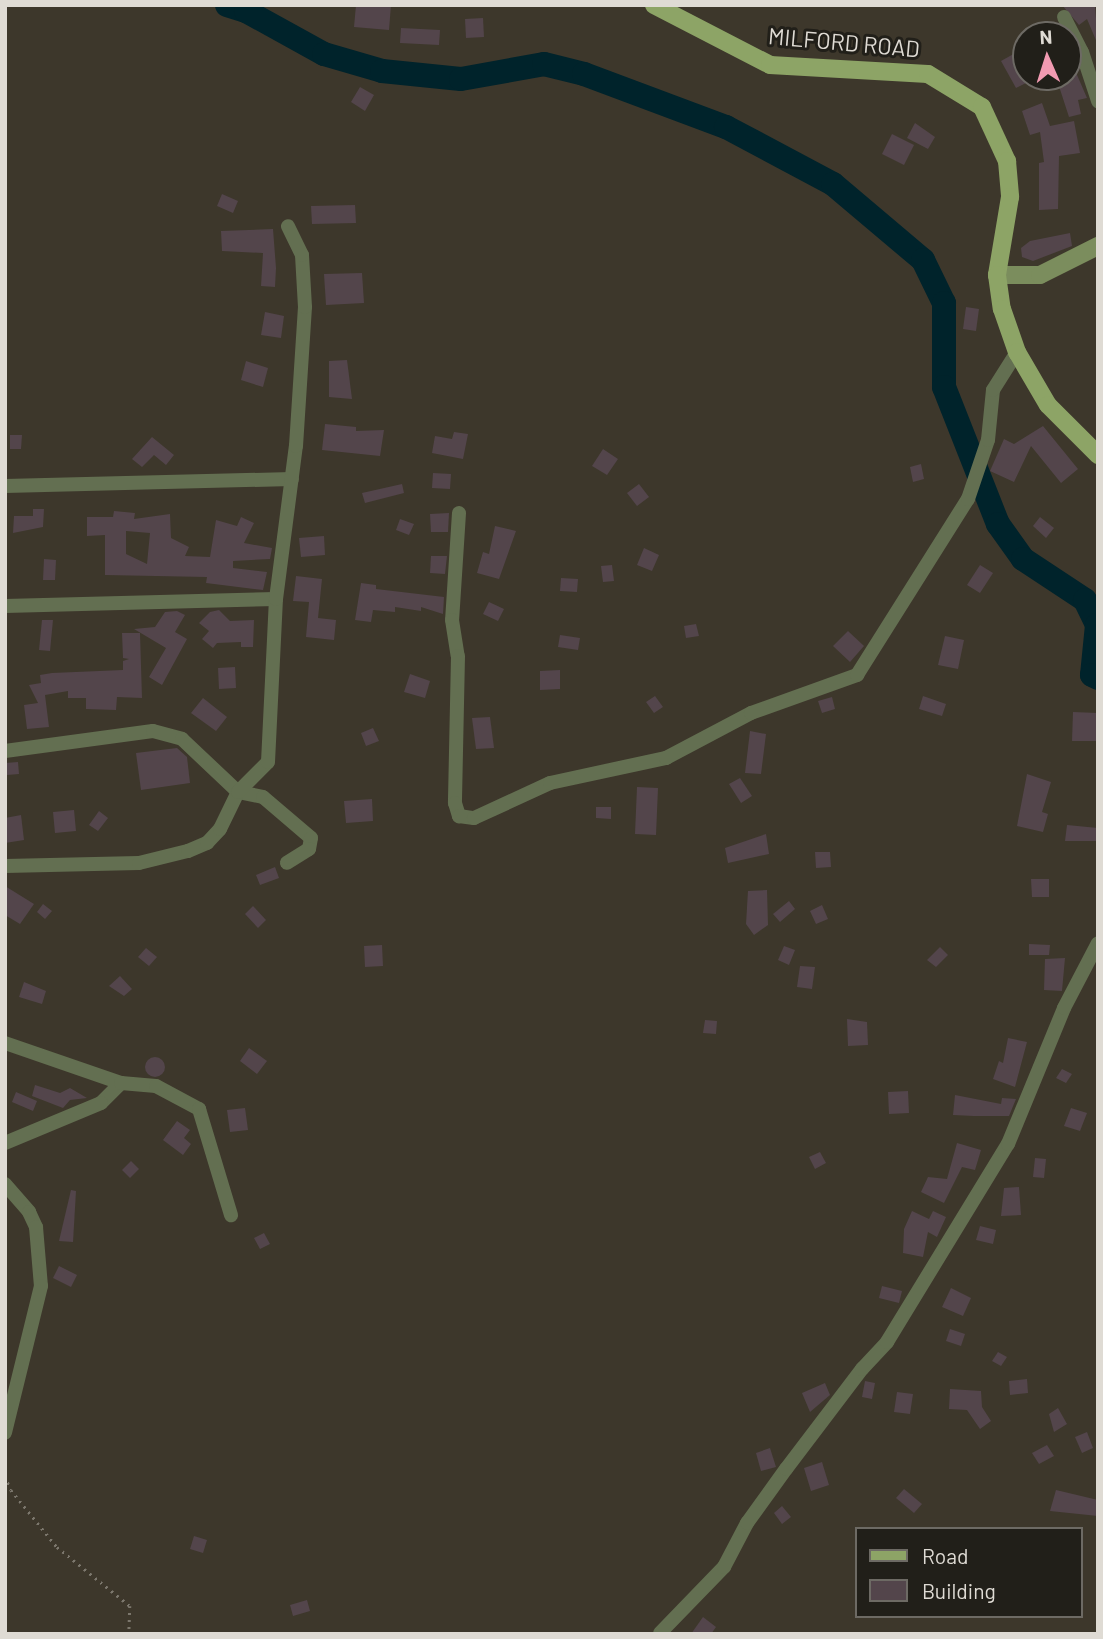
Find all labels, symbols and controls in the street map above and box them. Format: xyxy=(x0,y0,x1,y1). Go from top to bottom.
north arrow xyxy=(1012,21,1082,91)
street label: MILFORD ROAD xyxy=(767,22,921,62)
text: N xyxy=(1039,25,1053,48)
legend xyxy=(855,1527,1082,1618)
text: Road xyxy=(922,1543,968,1568)
text: Building xyxy=(922,1578,996,1603)

